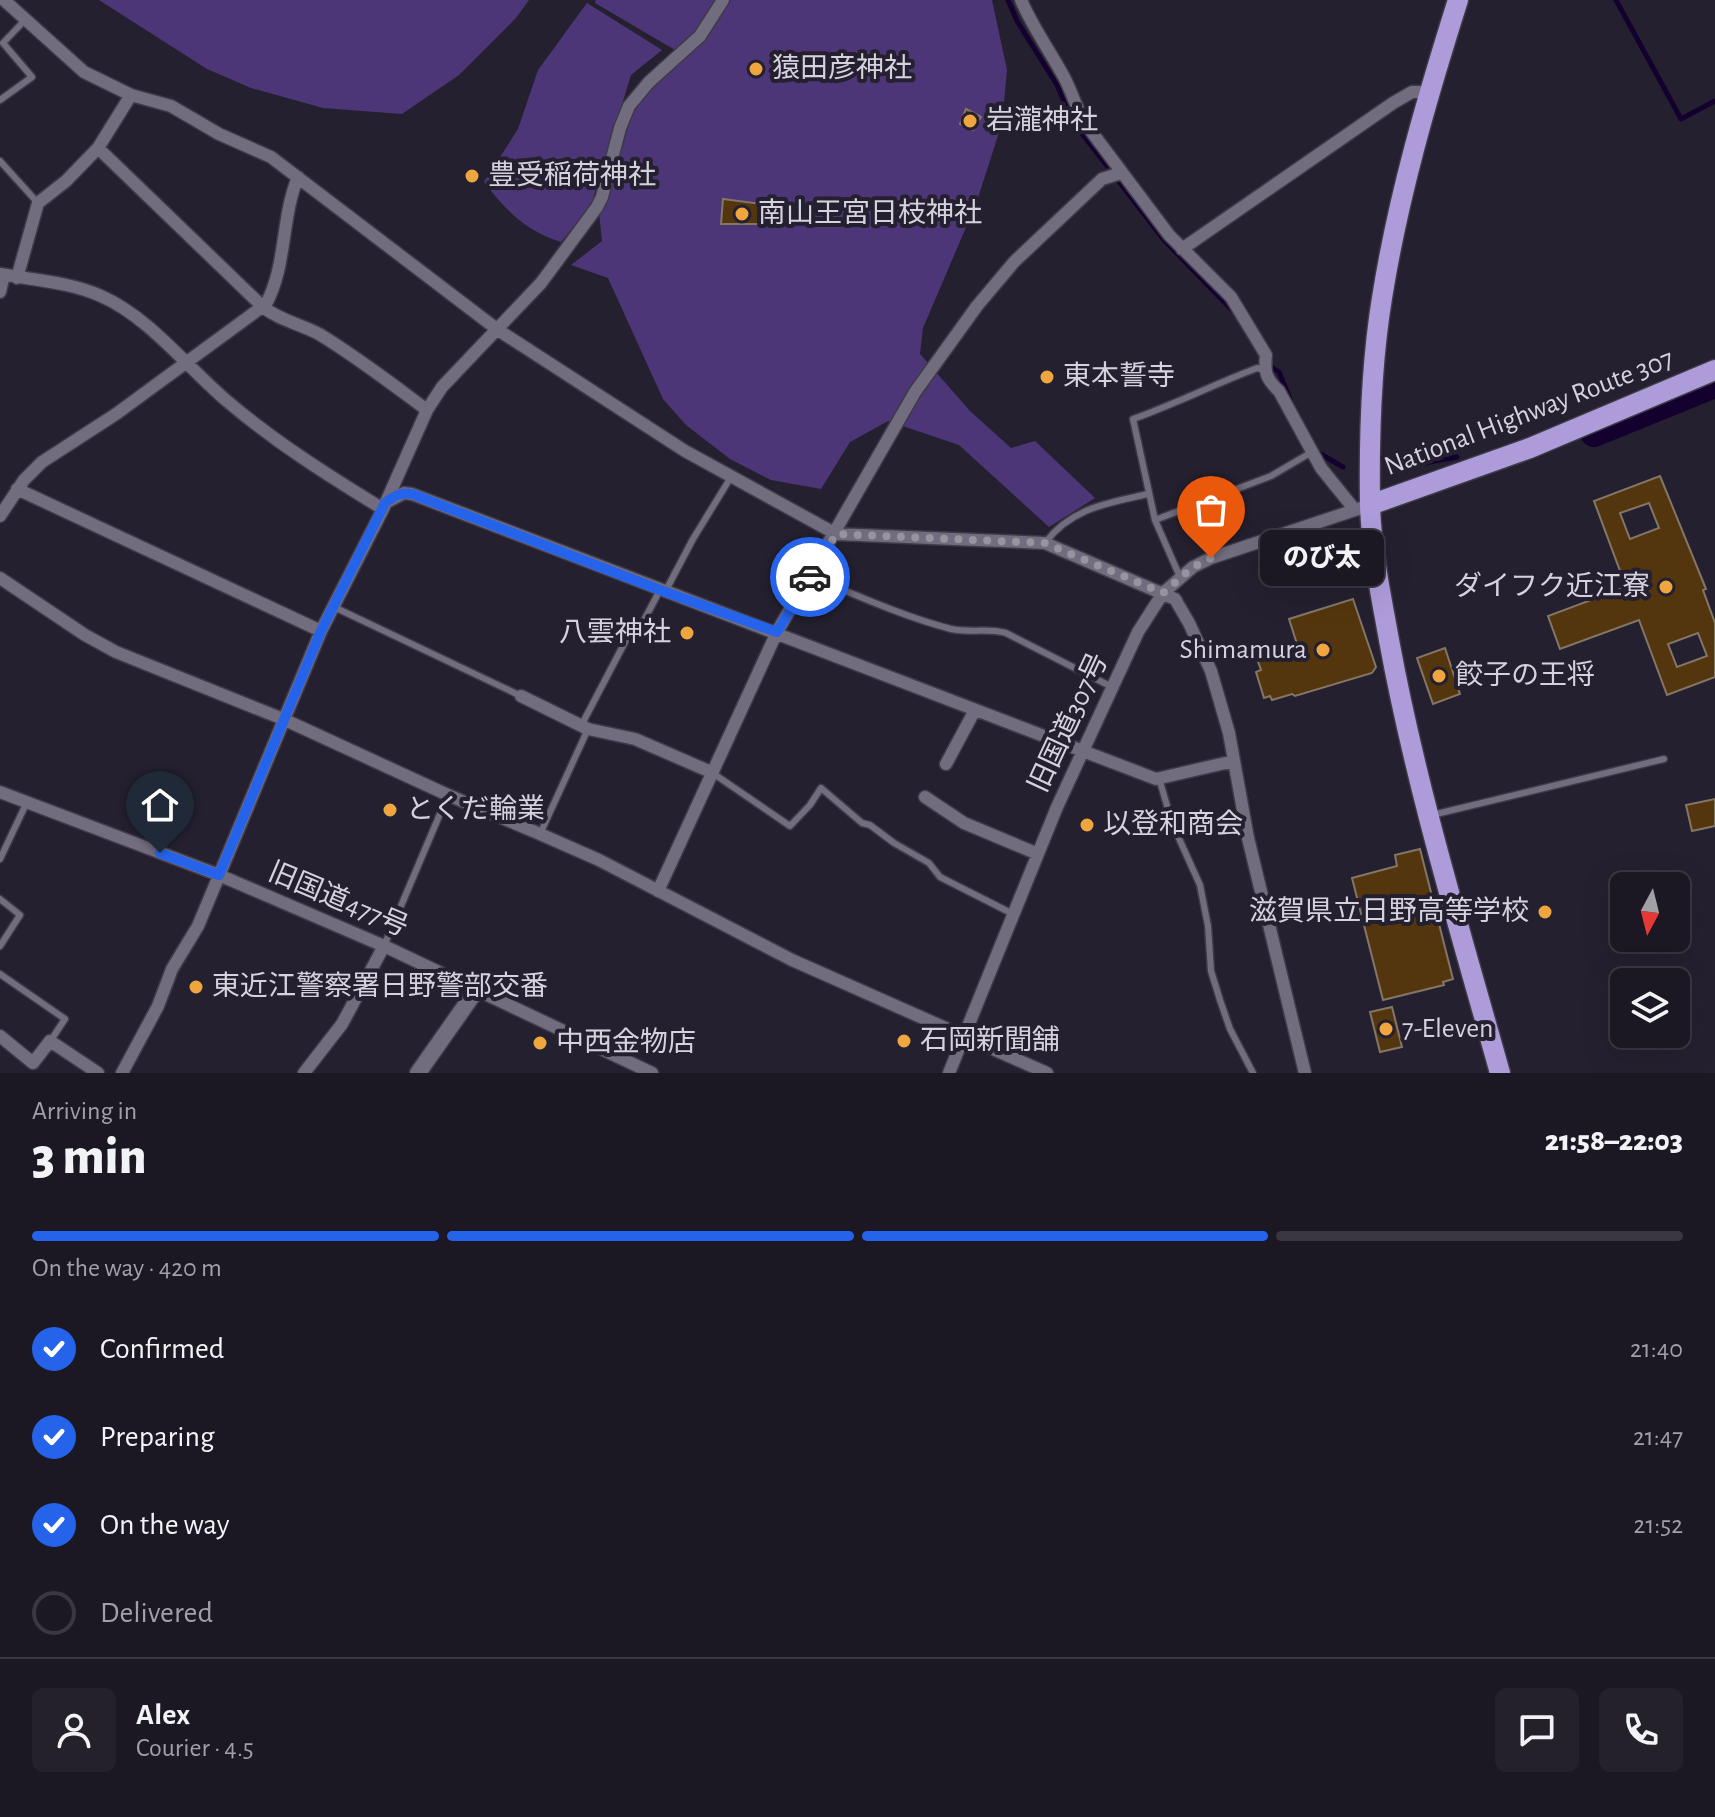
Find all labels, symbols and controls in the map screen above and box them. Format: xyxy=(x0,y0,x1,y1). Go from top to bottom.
place label: 猿田彦神社 xyxy=(772,53,912,83)
marker: 猿田彦神社 xyxy=(747,60,765,78)
place label: 岩瀧神社 xyxy=(986,105,1098,135)
marker: 岩瀧神社 xyxy=(961,112,979,130)
place label: 豊受稲荷神社 xyxy=(488,160,656,190)
marker: 豊受稲荷神社 xyxy=(463,167,481,185)
place label: 南山王宮日枝神社 xyxy=(758,198,982,228)
marker: 南山王宮日枝神社 xyxy=(733,205,751,223)
street label: National Highway Route 307 xyxy=(1380,345,1678,481)
place label: 東本誓寺 xyxy=(1063,361,1175,391)
marker: 東本誓寺 xyxy=(1038,368,1056,386)
pin xyxy=(1177,476,1245,558)
icon: bag xyxy=(1189,488,1233,532)
callout: のび太 xyxy=(1259,530,1383,586)
courier xyxy=(770,537,850,617)
text: のび太 xyxy=(1283,545,1361,571)
icon: car xyxy=(788,555,832,599)
place label: ダイフク近江寮 xyxy=(1454,571,1650,601)
marker: ダイフク近江寮 xyxy=(1657,578,1675,596)
place label: 八雲神社 xyxy=(559,617,671,647)
marker: 八雲神社 xyxy=(678,624,696,642)
place label: Shimamura xyxy=(1180,636,1307,664)
marker: Shimamura xyxy=(1314,641,1332,659)
street label: 旧国道307号 xyxy=(1023,648,1113,797)
place label: 餃子の王将 xyxy=(1455,660,1595,690)
marker: 餃子の王将 xyxy=(1430,667,1448,685)
pin xyxy=(126,771,194,853)
icon: home xyxy=(138,783,182,827)
place label: とくだ輪業 xyxy=(406,794,545,824)
marker: とくだ輪業 xyxy=(381,801,399,819)
place label: 以登和商会 xyxy=(1103,809,1243,839)
marker: 以登和商会 xyxy=(1078,816,1096,834)
street label: 旧国道477号 xyxy=(264,856,413,942)
north arrow xyxy=(1610,872,1690,952)
map controls xyxy=(1610,872,1690,1048)
place label: 滋賀県立日野高等学校 xyxy=(1249,896,1529,926)
marker: 滋賀県立日野高等学校 xyxy=(1536,903,1554,921)
button: layers xyxy=(1610,968,1690,1048)
place label: 東近江警察署日野警部交番 xyxy=(212,971,548,1001)
marker: 東近江警察署日野警部交番 xyxy=(187,978,205,996)
place label: 7-Eleven xyxy=(1402,1015,1494,1043)
marker: 7-Eleven xyxy=(1377,1020,1395,1038)
place label: 石岡新聞舗 xyxy=(920,1025,1060,1055)
place label: 中西金物店 xyxy=(556,1027,696,1057)
marker: 石岡新聞舗 xyxy=(895,1032,913,1050)
marker: 中西金物店 xyxy=(531,1034,549,1052)
text: Arriving in xyxy=(32,1098,137,1124)
text: 21:58–22:03 xyxy=(1545,1126,1683,1156)
text: 3 min xyxy=(32,1131,146,1183)
text: On the way · 420 m xyxy=(32,1255,222,1281)
icon: check xyxy=(32,1327,76,1371)
text: Confirmed xyxy=(100,1334,224,1364)
text: 21:40 xyxy=(1630,1336,1683,1362)
icon: check xyxy=(32,1415,76,1459)
text: Preparing xyxy=(100,1422,215,1452)
text: 21:47 xyxy=(1633,1424,1683,1450)
icon: check xyxy=(32,1503,76,1547)
text: On the way xyxy=(100,1510,229,1540)
text: 21:52 xyxy=(1634,1512,1683,1538)
text: Delivered xyxy=(100,1598,213,1628)
button: person xyxy=(32,1688,116,1772)
button: chat xyxy=(1495,1688,1579,1772)
button: phone xyxy=(1599,1688,1683,1772)
text: Alex xyxy=(136,1700,190,1730)
text: Courier · 4.5 xyxy=(136,1735,254,1761)

